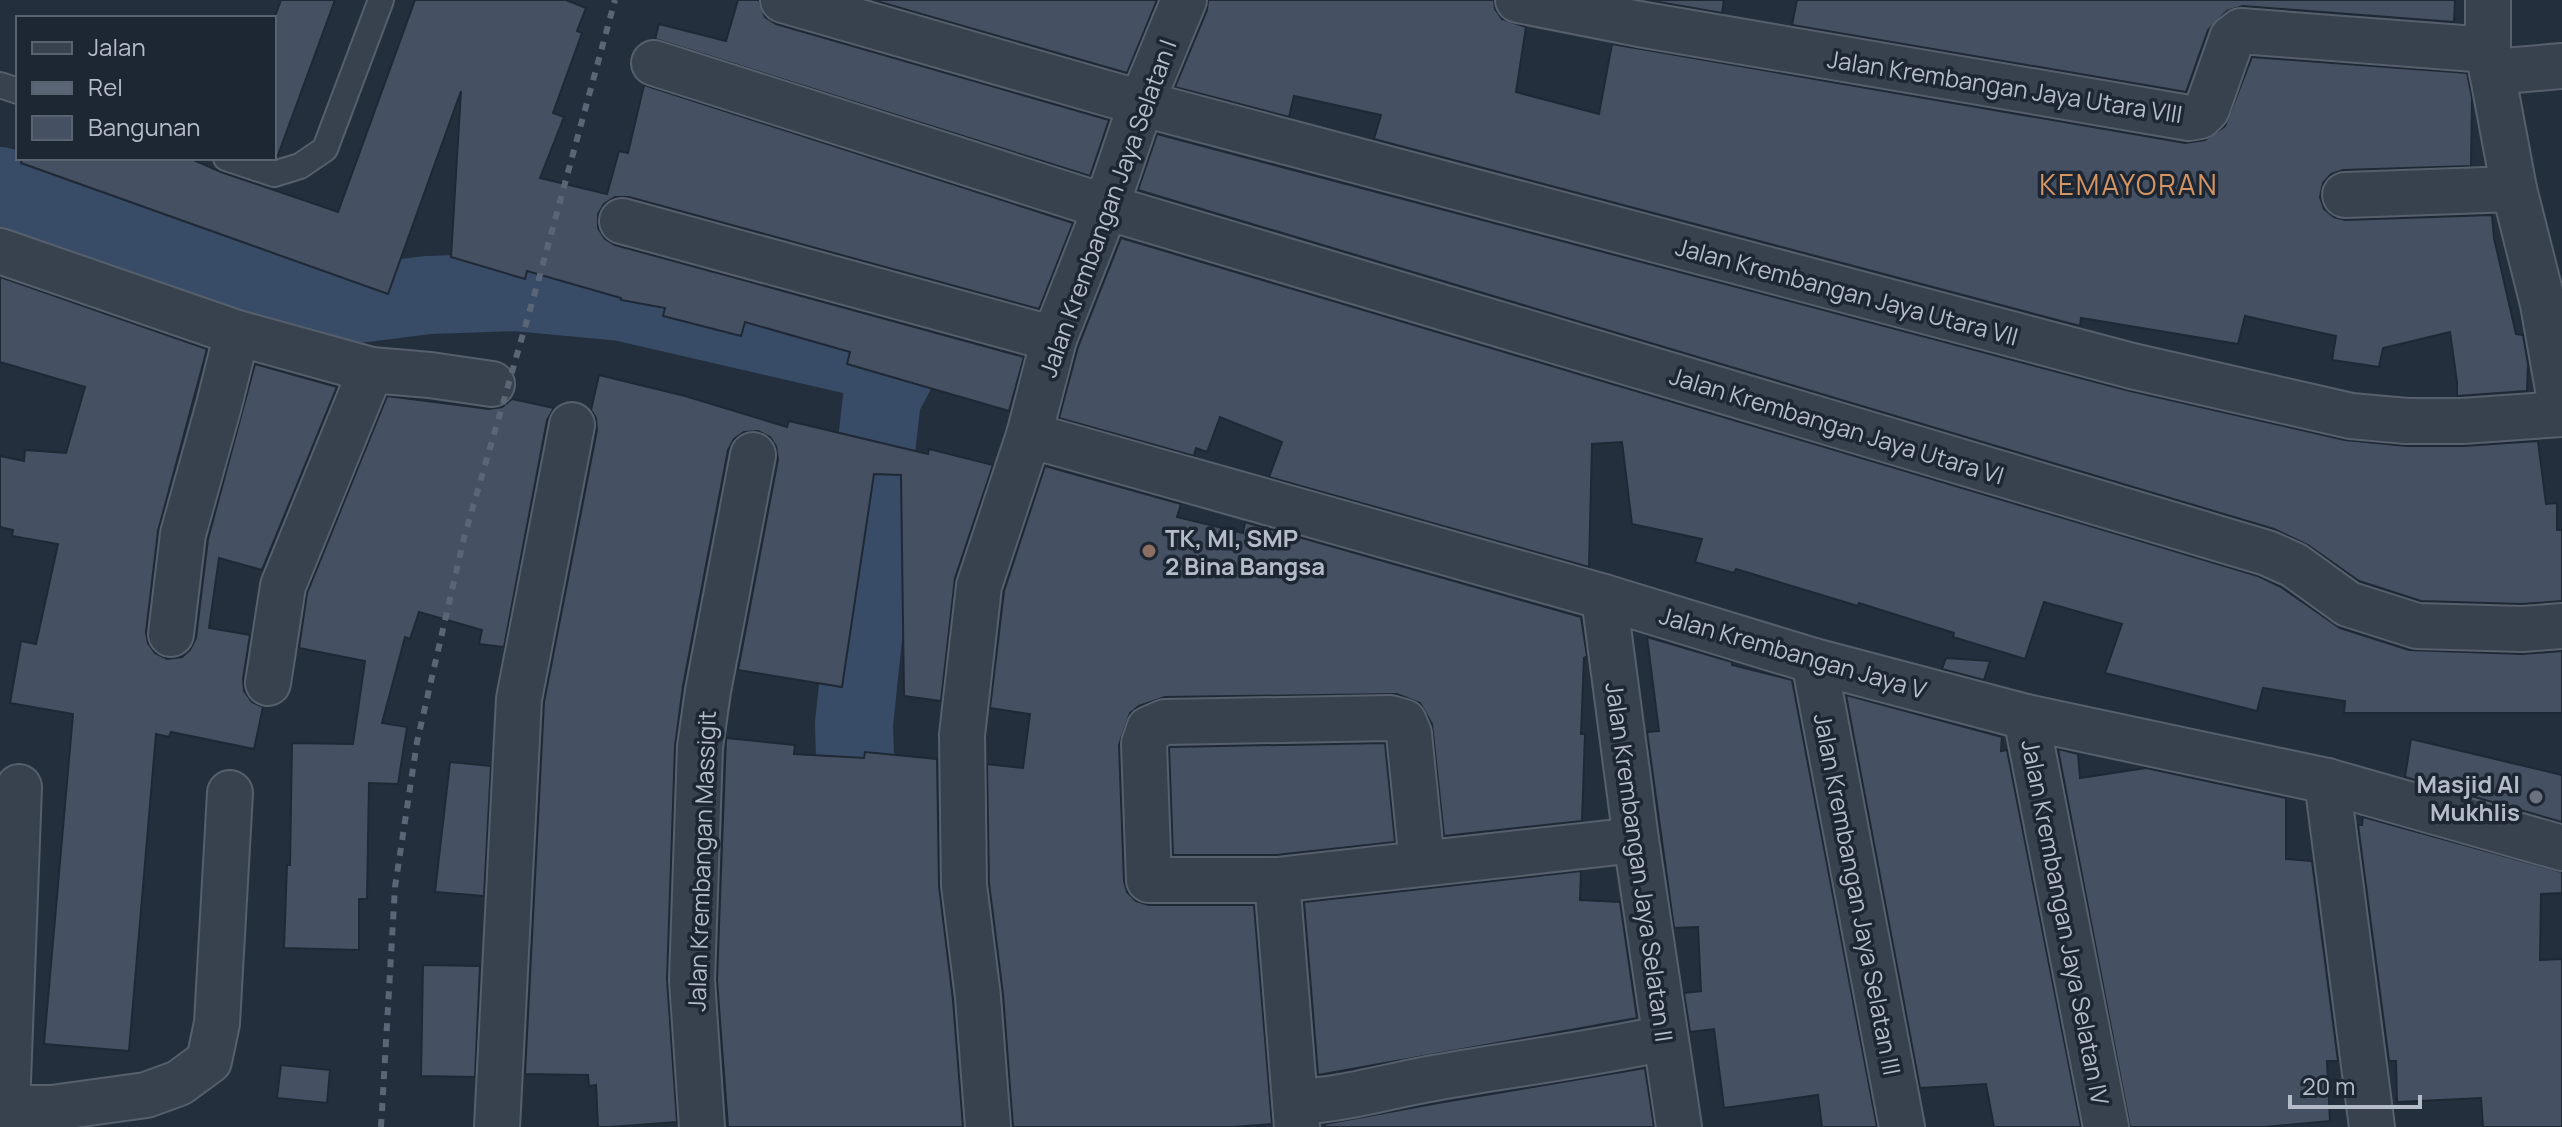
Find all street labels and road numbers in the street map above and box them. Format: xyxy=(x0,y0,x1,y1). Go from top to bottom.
street label: Jalan Krembangan Jaya Selatan I xyxy=(1030,35,1184,381)
street label: Jalan Krembangan Jaya Utara VIII xyxy=(1825,42,2185,130)
street label: Jalan Krembangan Jaya Utara VII xyxy=(1672,229,2022,353)
street label: Jalan Krembangan Jaya Utara VI xyxy=(1666,358,2008,492)
street label: Jalan Krembangan Jaya V xyxy=(1656,598,1931,706)
street label: Jalan Krembangan Jaya Selatan II xyxy=(1598,680,1682,1044)
street label: Jalan Krembangan Massigit xyxy=(679,710,723,1012)
street label: Jalan Krembangan Jaya Selatan III xyxy=(1807,710,1909,1078)
street label: Jalan Krembangan Jaya Selatan IV xyxy=(2014,737,2118,1108)

